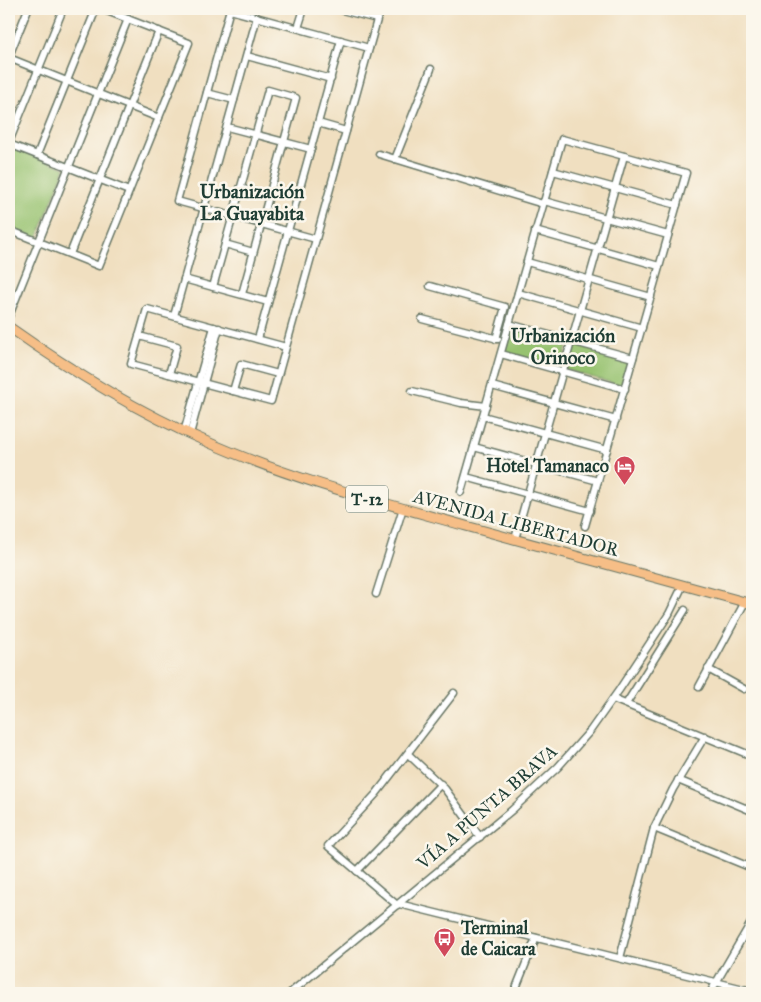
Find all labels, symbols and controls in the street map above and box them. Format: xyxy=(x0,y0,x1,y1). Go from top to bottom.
district label: Urbanización La Guayabita xyxy=(200,180,305,226)
district label: Urbanización Orinoco xyxy=(511,324,616,369)
hotel icon: Hotel Tamanaco xyxy=(613,454,637,485)
place label: Hotel Tamanaco xyxy=(486,455,609,477)
street label: AVENIDA LIBERTADOR xyxy=(410,485,622,561)
road number: T-12 xyxy=(346,486,388,512)
street label: VÍA A PUNTA BRAVA xyxy=(410,739,562,875)
place label: Terminal de Caicara xyxy=(460,917,536,960)
bus stop icon: Terminal de Caicara xyxy=(433,926,457,957)

